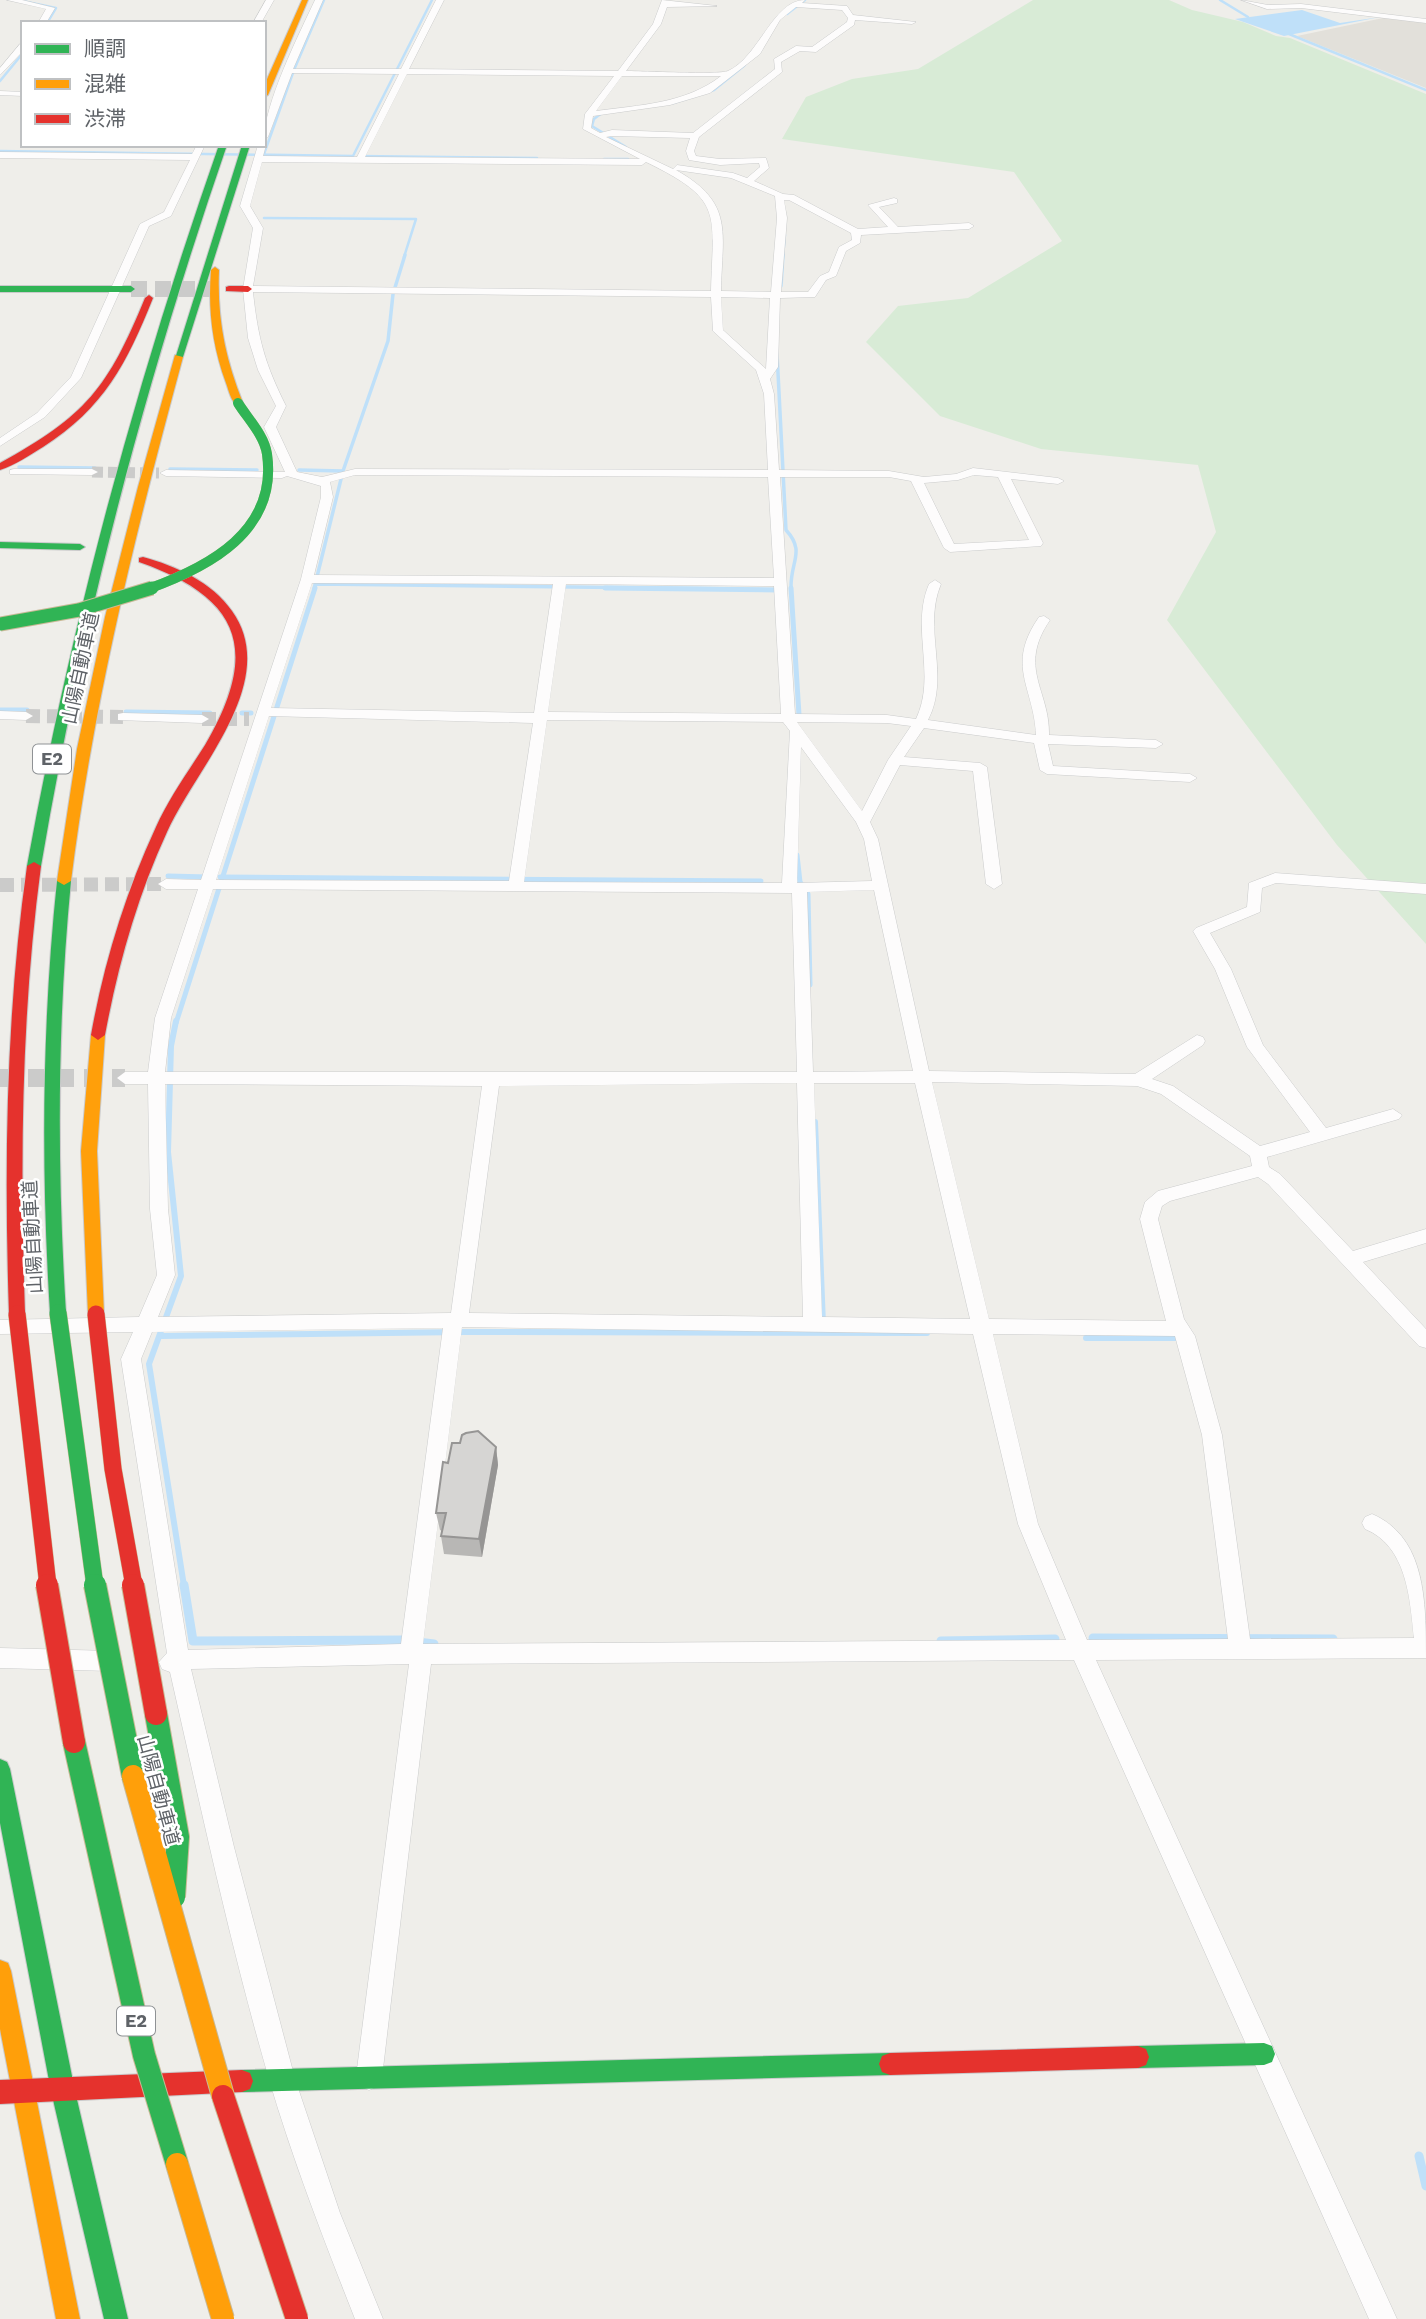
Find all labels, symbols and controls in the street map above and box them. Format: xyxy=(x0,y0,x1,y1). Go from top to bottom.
legend xyxy=(21,21,266,147)
text: 順調 xyxy=(84,36,126,61)
text: 混雑 xyxy=(84,71,126,96)
text: 渋滞 xyxy=(84,106,126,131)
street label: 山陽自動車道 xyxy=(57,610,104,726)
road number: E2 xyxy=(33,744,71,774)
street label: 山陽自動車道 xyxy=(18,1179,47,1295)
street label: 山陽自動車道 xyxy=(133,1732,184,1848)
road number: E2 xyxy=(117,2007,155,2036)

